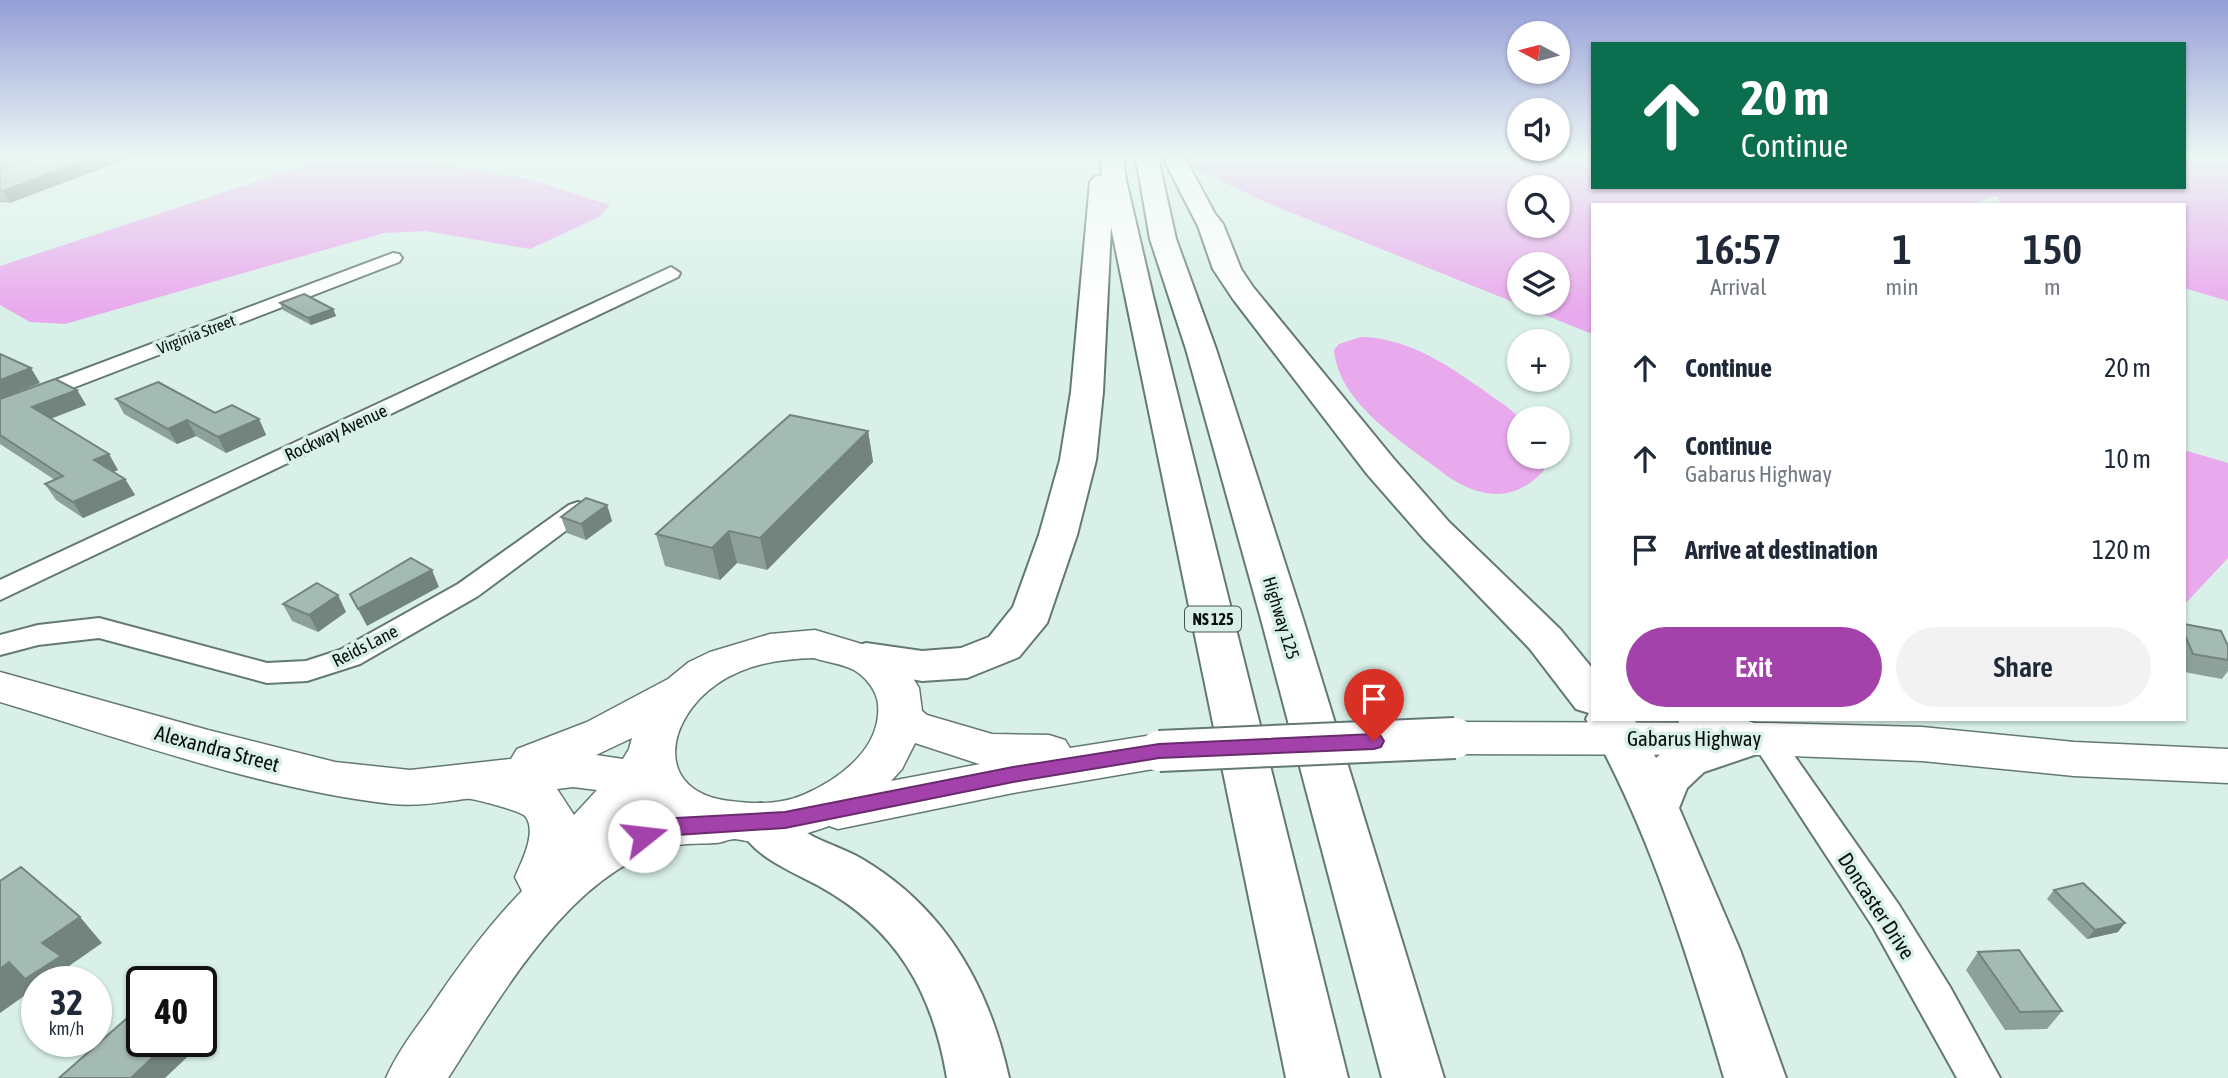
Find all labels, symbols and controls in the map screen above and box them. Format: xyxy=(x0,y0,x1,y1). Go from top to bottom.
north arrow xyxy=(1507,21,1570,84)
map controls xyxy=(1507,21,1570,469)
text: 20 m xyxy=(1741,69,1829,125)
icon: ahead xyxy=(1626,70,1717,161)
button: sound xyxy=(1507,98,1570,161)
text: Continue xyxy=(1741,127,1848,164)
button: search xyxy=(1507,175,1570,238)
text: 16:57 xyxy=(1695,225,1782,273)
text: 1 xyxy=(1892,225,1912,273)
text: 150 xyxy=(2023,225,2082,273)
button: layers xyxy=(1507,252,1570,315)
text: Arrival xyxy=(1710,274,1766,300)
text: min xyxy=(1886,274,1919,300)
text: m xyxy=(2044,274,2061,300)
street label: Virginia Street xyxy=(154,311,238,358)
button: + xyxy=(1507,329,1570,392)
icon: ahead xyxy=(1626,349,1664,387)
text: Continue xyxy=(1685,353,1772,383)
text: 20 m xyxy=(2104,353,2151,383)
street label: Rockway Avenue xyxy=(281,400,390,465)
button: − xyxy=(1507,406,1570,469)
text: Continue xyxy=(1685,431,1772,461)
icon: ahead xyxy=(1626,440,1664,478)
text: 10 m xyxy=(2104,444,2151,474)
text: Gabarus Highway xyxy=(1685,461,1832,487)
icon: arrive xyxy=(1626,531,1664,569)
text: Arrive at destination xyxy=(1685,535,1878,565)
text: 120 m xyxy=(2092,535,2151,565)
street label: Highway 125 xyxy=(1259,574,1304,662)
road number: NS 125 xyxy=(1185,606,1241,632)
street label: Reids Lane xyxy=(328,620,401,671)
button: Exit xyxy=(1626,627,1882,707)
button: Share xyxy=(1896,627,2151,707)
pin xyxy=(1344,669,1404,741)
icon: arrive xyxy=(1355,680,1393,718)
street label: Alexandra Street xyxy=(152,720,282,776)
street label: Gabarus Highway xyxy=(1627,726,1761,750)
position arrow xyxy=(607,799,681,873)
street label: Doncaster Drive xyxy=(1834,848,1920,963)
speed limit sign: 40 xyxy=(126,966,217,1057)
text: 32 xyxy=(50,982,83,1022)
text: km/h xyxy=(49,1018,84,1039)

